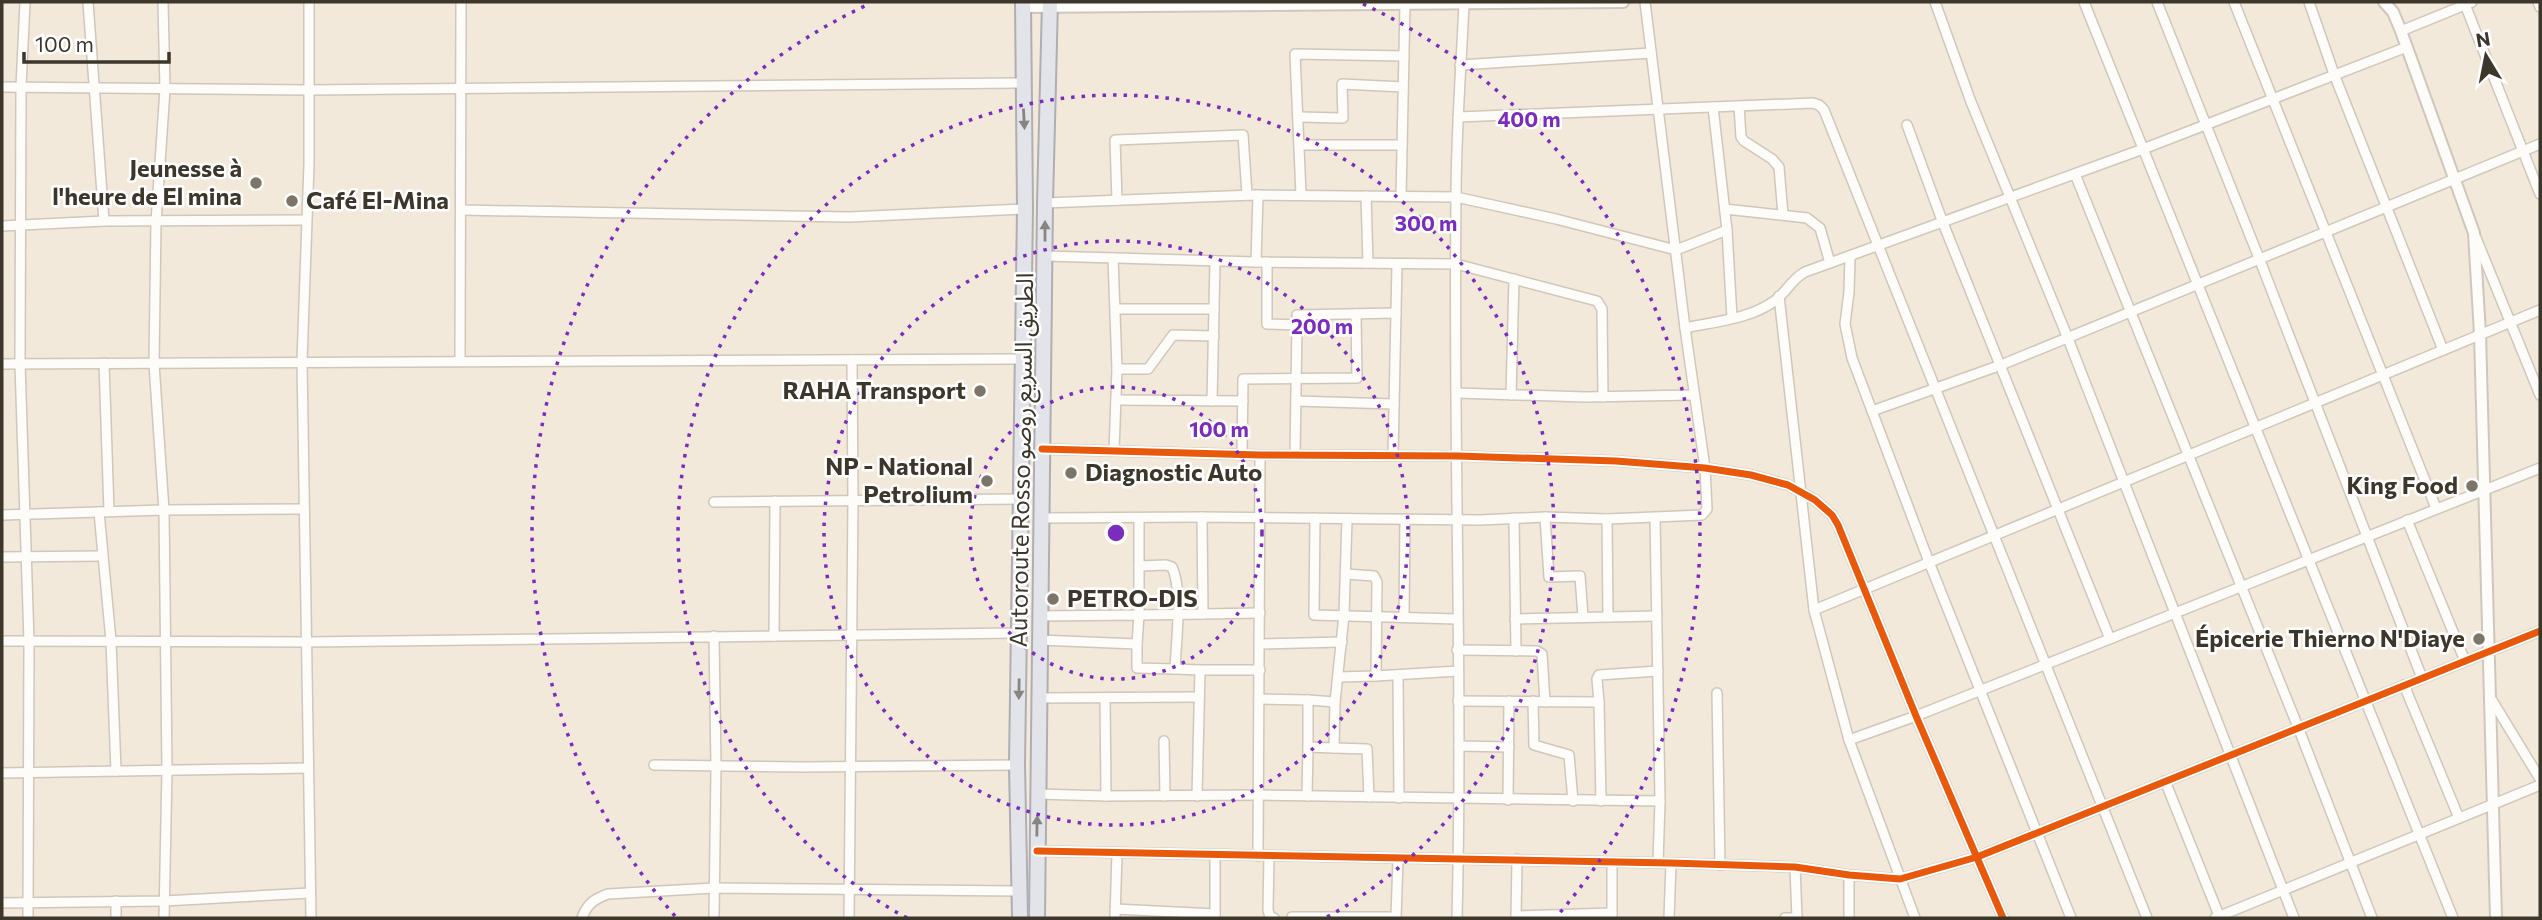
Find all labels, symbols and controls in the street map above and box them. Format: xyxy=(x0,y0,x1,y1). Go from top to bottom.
scale bar xyxy=(24,21,170,65)
north arrow xyxy=(2451,21,2521,91)
text: N xyxy=(2474,26,2492,51)
text: 100 m xyxy=(35,31,94,56)
text: 400 m xyxy=(1497,106,1561,131)
one-way arrow xyxy=(1019,108,1030,130)
place label: Jeunesse à l'heure de El mina xyxy=(52,153,242,210)
marker: Jeunesse à l'heure de El mina xyxy=(248,175,264,191)
place label: Café El-Mina xyxy=(306,185,449,214)
marker: Café El-Mina xyxy=(284,193,300,209)
text: 300 m xyxy=(1395,210,1457,235)
one-way arrow xyxy=(1039,219,1051,241)
street label: Autoroute Rosso الطريق السريع روصو xyxy=(1003,272,1042,648)
text: 200 m xyxy=(1291,313,1353,338)
place label: RAHA Transport xyxy=(782,375,966,404)
marker: RAHA Transport xyxy=(972,383,988,399)
text: 100 m xyxy=(1189,416,1249,441)
place label: NP - National Petrolium xyxy=(825,451,973,508)
place label: Diagnostic Auto xyxy=(1085,457,1262,486)
marker: Diagnostic Auto xyxy=(1063,465,1079,481)
place label: King Food xyxy=(2347,470,2458,499)
marker: NP - National Petrolium xyxy=(979,473,995,489)
marker: King Food xyxy=(2464,478,2480,494)
centre of rings xyxy=(1104,521,1128,545)
place label: PETRO-DIS xyxy=(1067,583,1198,612)
marker: PETRO-DIS xyxy=(1045,591,1061,607)
place label: Épicerie Thierno N'Diaye xyxy=(2195,623,2465,652)
marker: Épicerie Thierno N'Diaye xyxy=(2471,631,2487,647)
one-way arrow xyxy=(1013,679,1025,701)
one-way arrow xyxy=(1032,814,1043,836)

